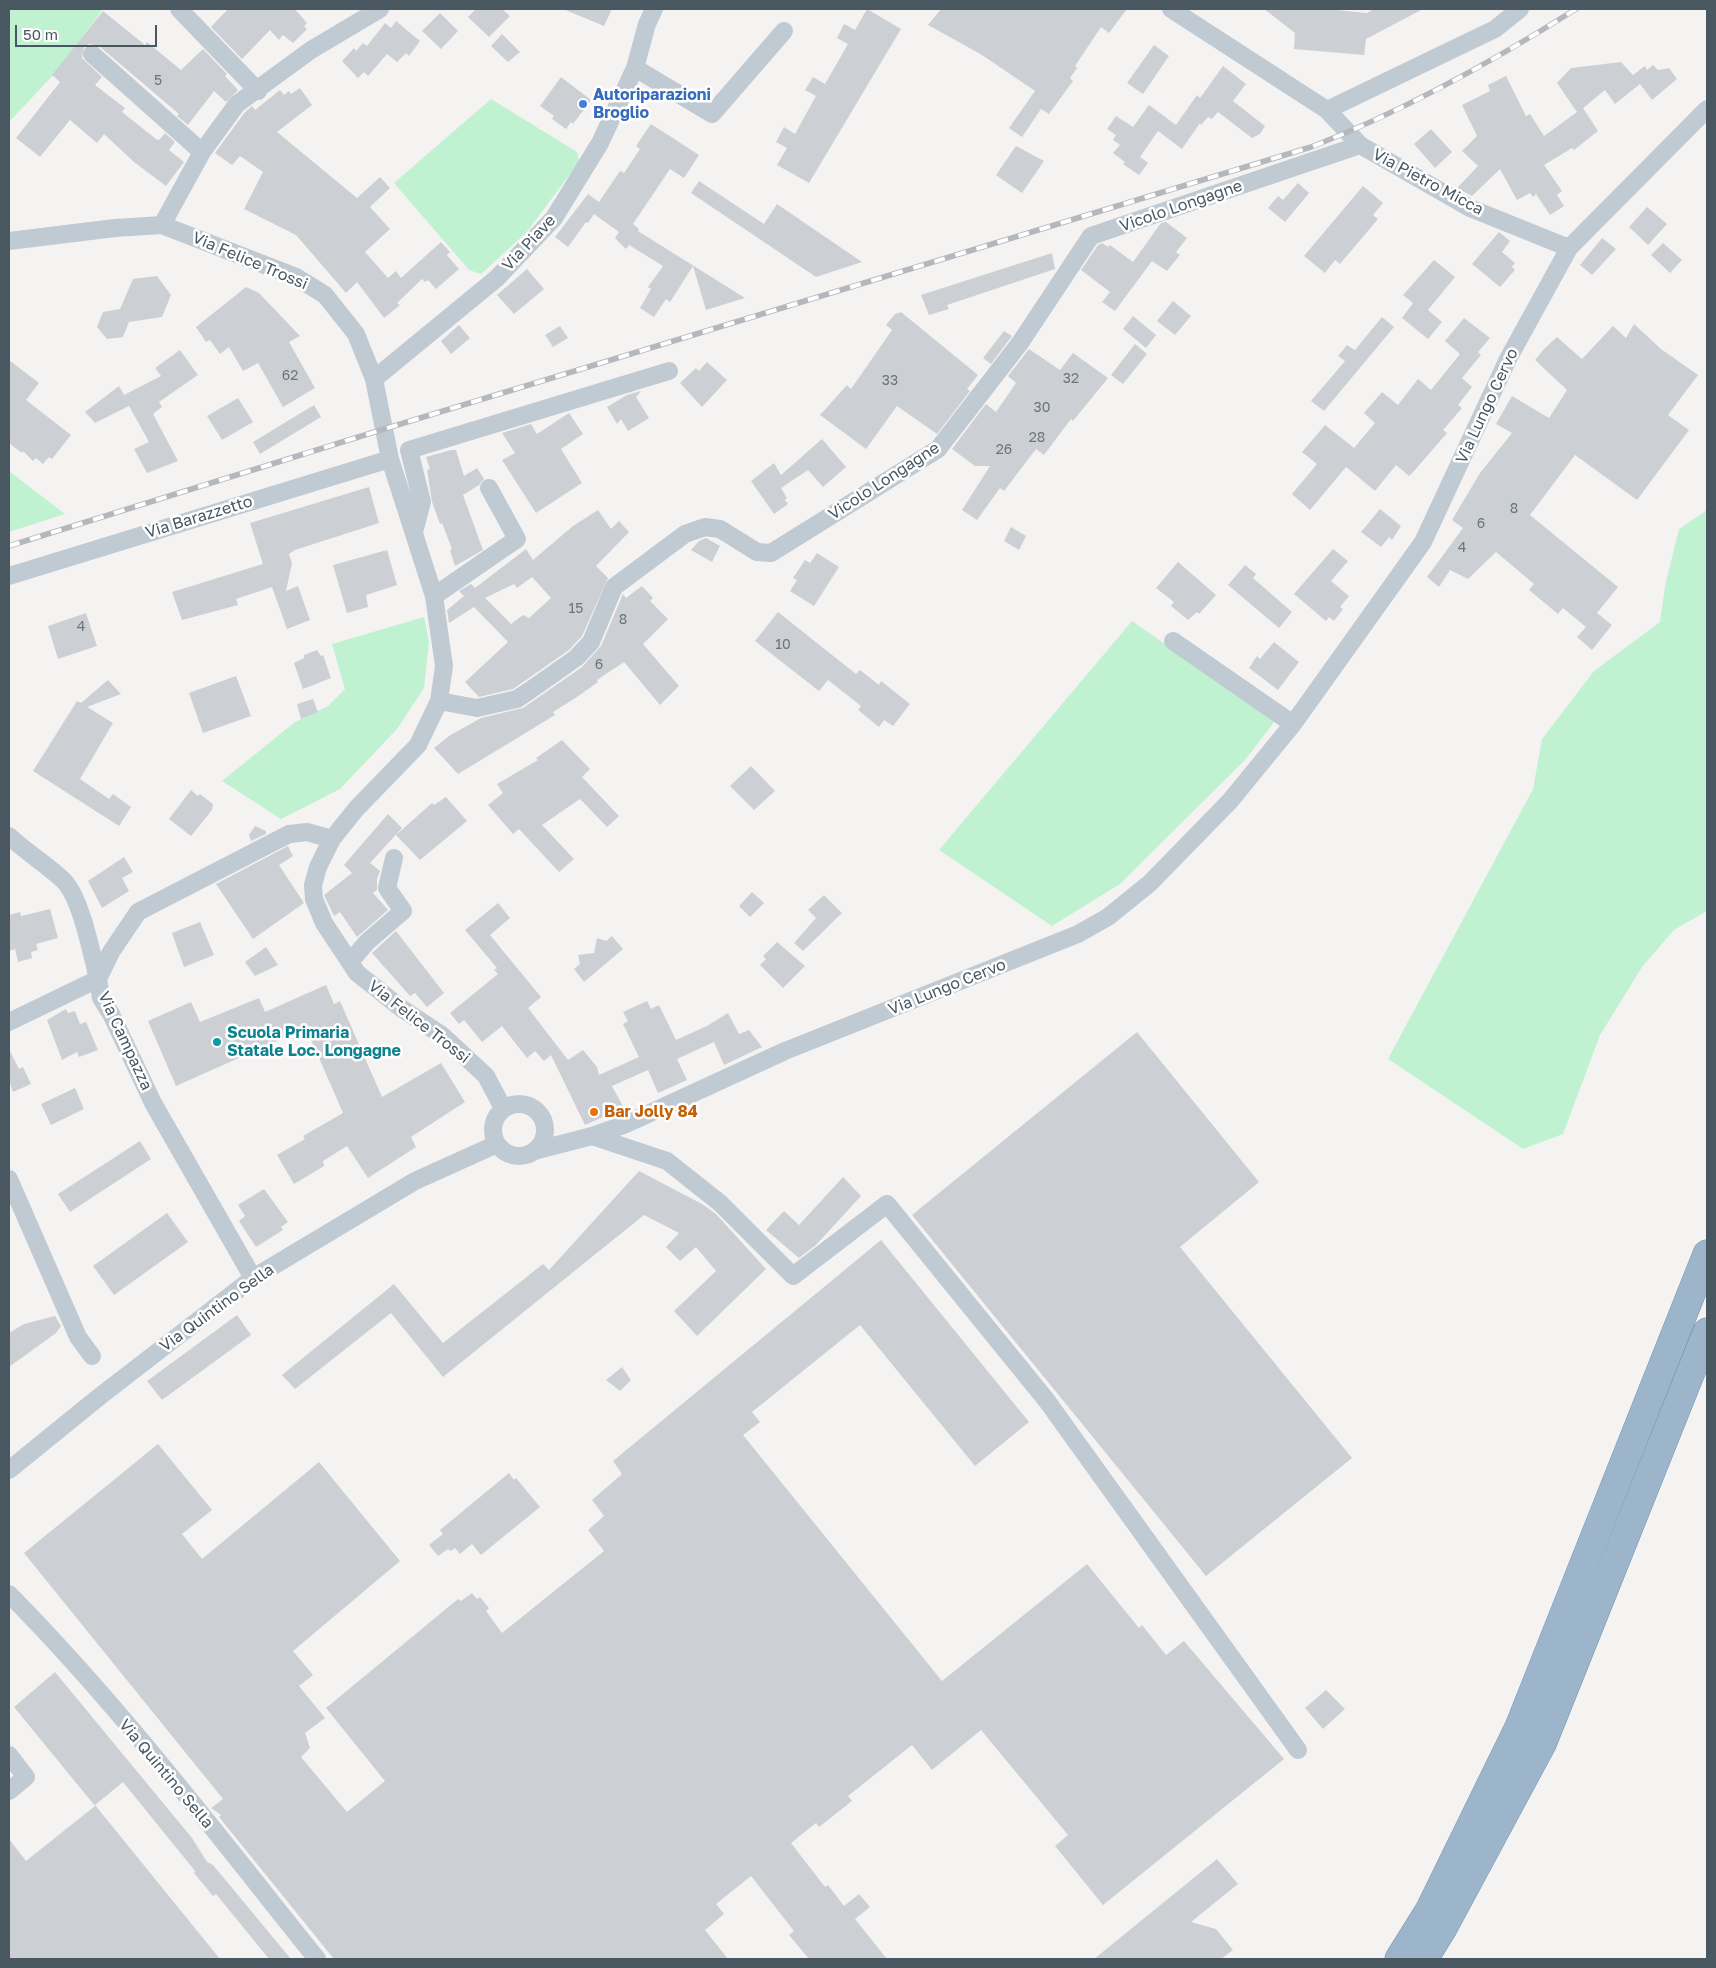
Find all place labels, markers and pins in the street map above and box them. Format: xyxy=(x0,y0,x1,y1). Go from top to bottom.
place label: Autoriparazioni Broglio xyxy=(593,85,711,123)
marker: Autoriparazioni Broglio xyxy=(577,98,589,110)
place label: Scuola Primaria Statale Loc. Longagne xyxy=(227,1023,401,1061)
marker: Scuola Primaria Statale Loc. Longagne xyxy=(211,1036,223,1048)
place label: Bar Jolly 84 xyxy=(604,1102,698,1122)
marker: Bar Jolly 84 xyxy=(588,1106,600,1118)

